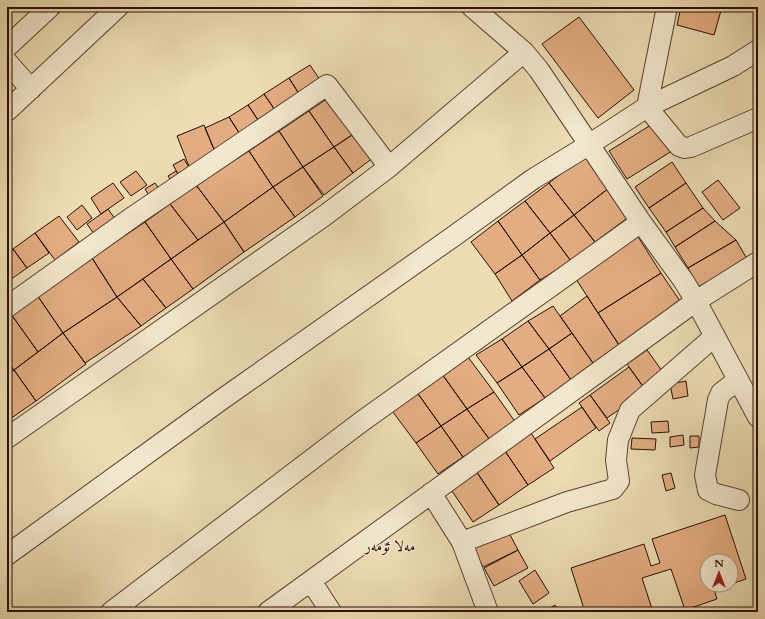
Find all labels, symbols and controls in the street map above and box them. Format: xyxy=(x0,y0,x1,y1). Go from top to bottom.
district label: مەلا ئۆمەر xyxy=(363,536,415,556)
north arrow xyxy=(699,553,739,593)
text: N xyxy=(714,556,724,571)

